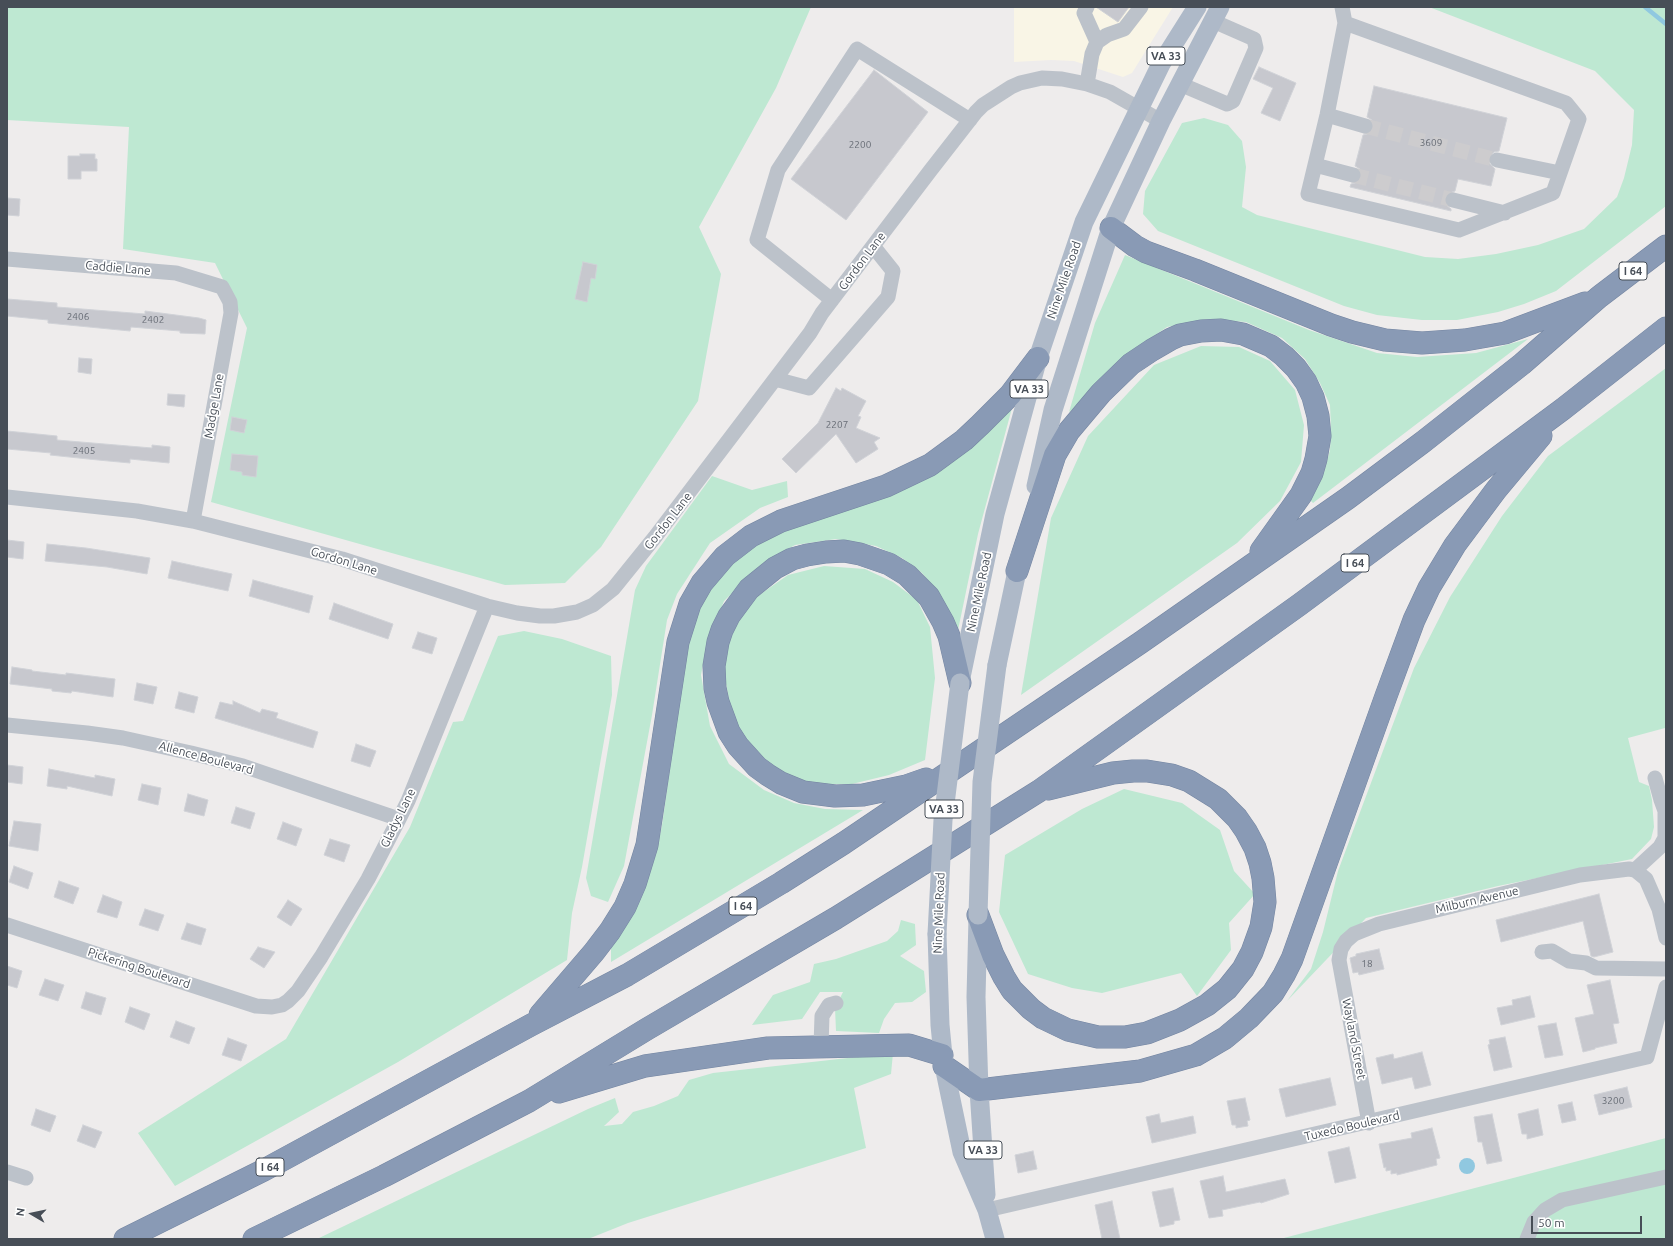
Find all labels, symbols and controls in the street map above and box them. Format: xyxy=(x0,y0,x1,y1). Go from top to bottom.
road number: VA 33 xyxy=(1147,47,1185,65)
house number: 3609 xyxy=(1420,137,1442,149)
house number: 2200 xyxy=(849,139,871,151)
street label: Gordon Lane xyxy=(836,229,888,293)
street label: Nine Mile Road xyxy=(1044,239,1084,321)
street label: Caddie Lane xyxy=(85,258,151,278)
road number: I 64 xyxy=(1619,262,1647,280)
house number: 2406 xyxy=(67,311,89,323)
house number: 2402 xyxy=(142,314,164,326)
street label: Madge Lane xyxy=(201,372,227,440)
road number: VA 33 xyxy=(1010,380,1048,398)
house number: 2207 xyxy=(826,419,848,431)
house number: 2405 xyxy=(73,445,95,457)
street label: Gordon Lane xyxy=(641,489,695,553)
street label: Gordon Lane xyxy=(309,544,379,578)
street label: Nine Mile Road xyxy=(964,551,994,633)
road number: I 64 xyxy=(1341,554,1369,572)
street label: Allence Boulevard xyxy=(157,738,255,778)
street label: Gladys Lane xyxy=(378,786,418,850)
road number: VA 33 xyxy=(925,800,963,818)
street label: Nine Mile Road xyxy=(930,872,948,954)
street label: Milburn Avenue xyxy=(1434,883,1520,917)
road number: I 64 xyxy=(729,897,757,915)
street label: Pickering Boulevard xyxy=(86,945,192,991)
house number: 18 xyxy=(1361,958,1373,970)
street label: Wayland Street xyxy=(1339,997,1369,1081)
house number: 3200 xyxy=(1602,1095,1624,1107)
street label: Tuxedo Boulevard xyxy=(1303,1108,1401,1144)
road number: VA 33 xyxy=(964,1141,1002,1159)
road number: I 64 xyxy=(256,1158,284,1176)
north arrow xyxy=(12,1194,52,1234)
text: N xyxy=(14,1207,27,1217)
scale bar xyxy=(1533,1208,1644,1234)
text: 50 m xyxy=(1538,1216,1565,1229)

